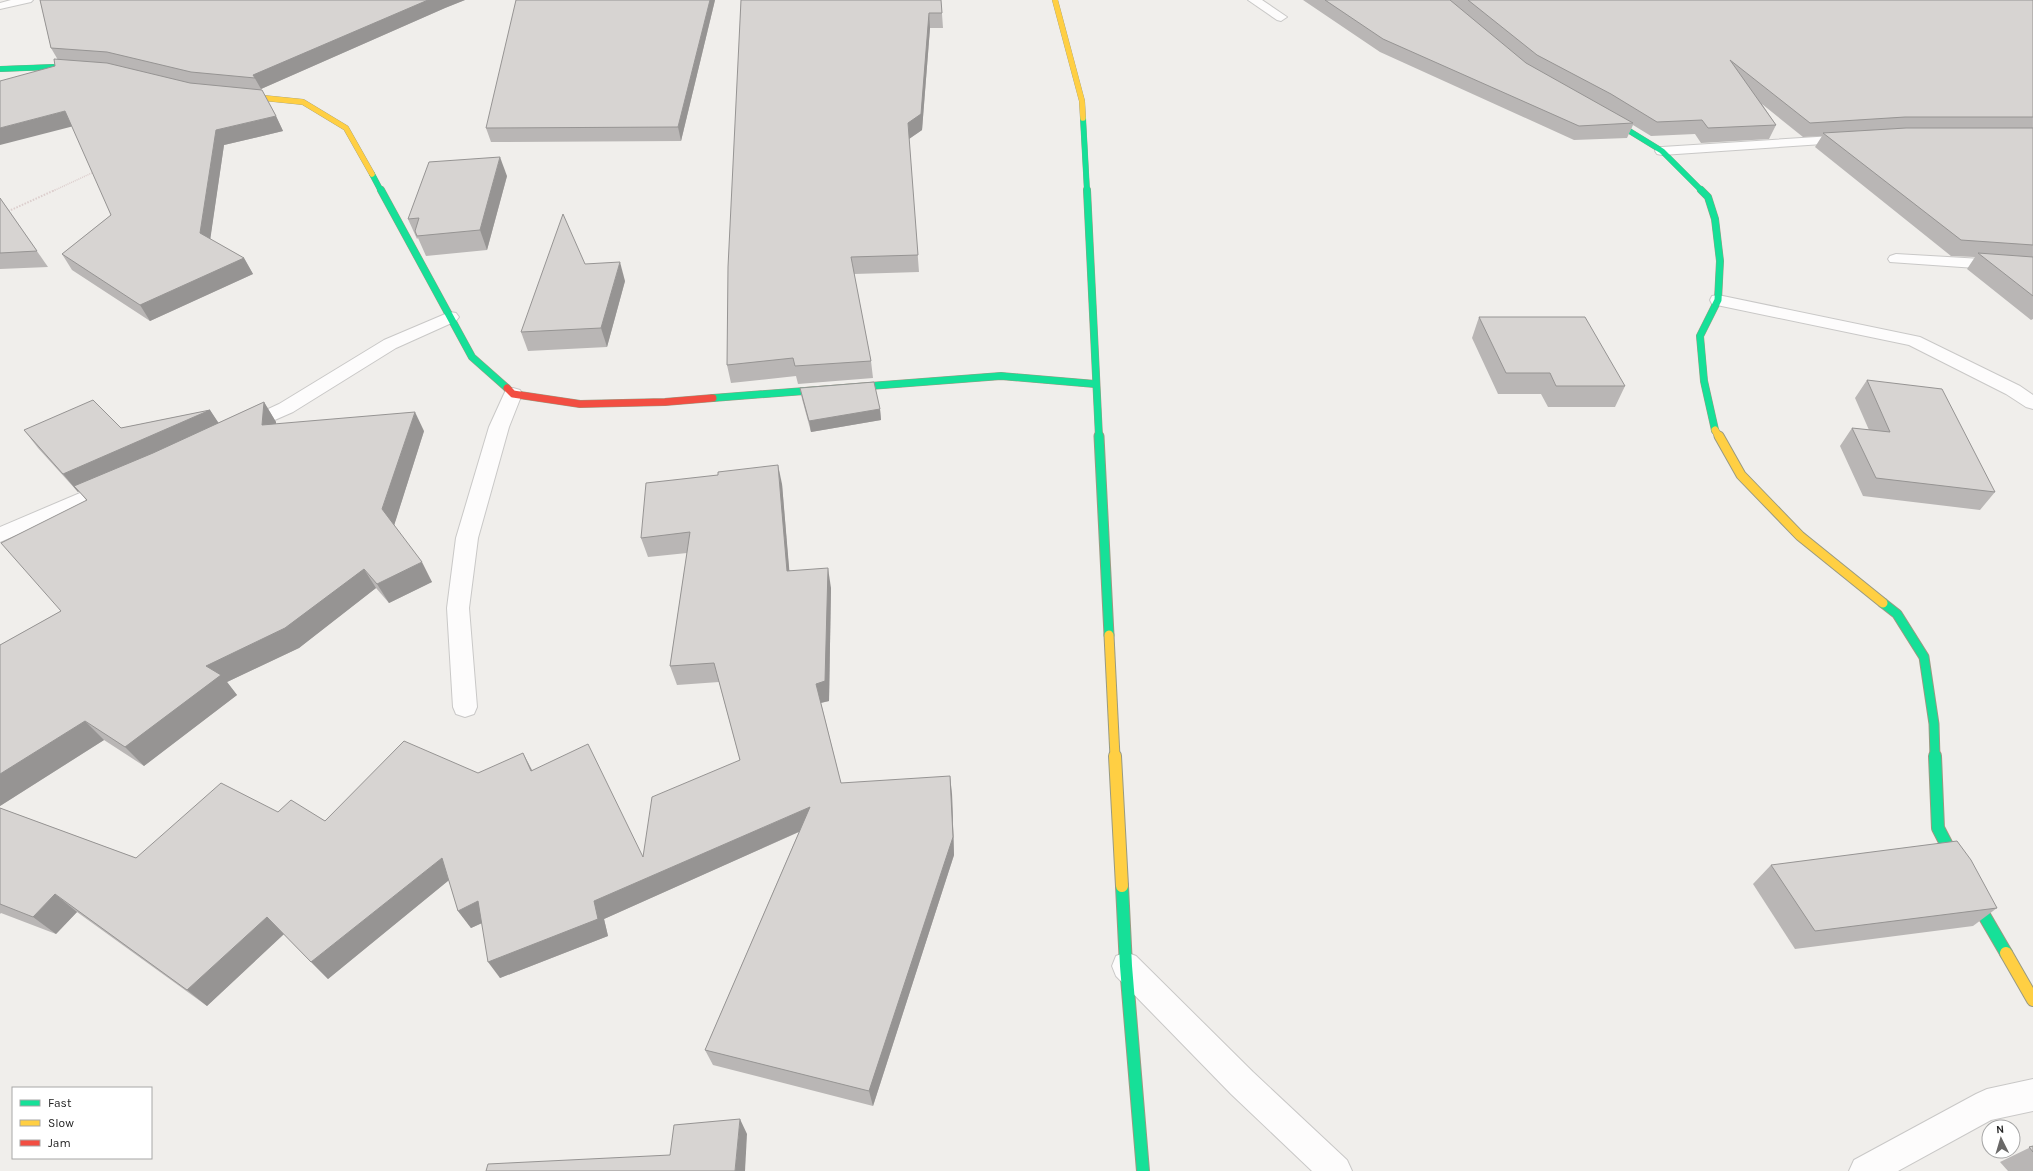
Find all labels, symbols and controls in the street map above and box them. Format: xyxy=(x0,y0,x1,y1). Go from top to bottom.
legend xyxy=(12,1087,152,1159)
text: Fast xyxy=(48,1096,72,1110)
text: Slow xyxy=(48,1116,74,1130)
north arrow xyxy=(1981,1119,2021,1159)
text: N xyxy=(1996,1123,2005,1136)
text: Jam xyxy=(48,1136,71,1150)

